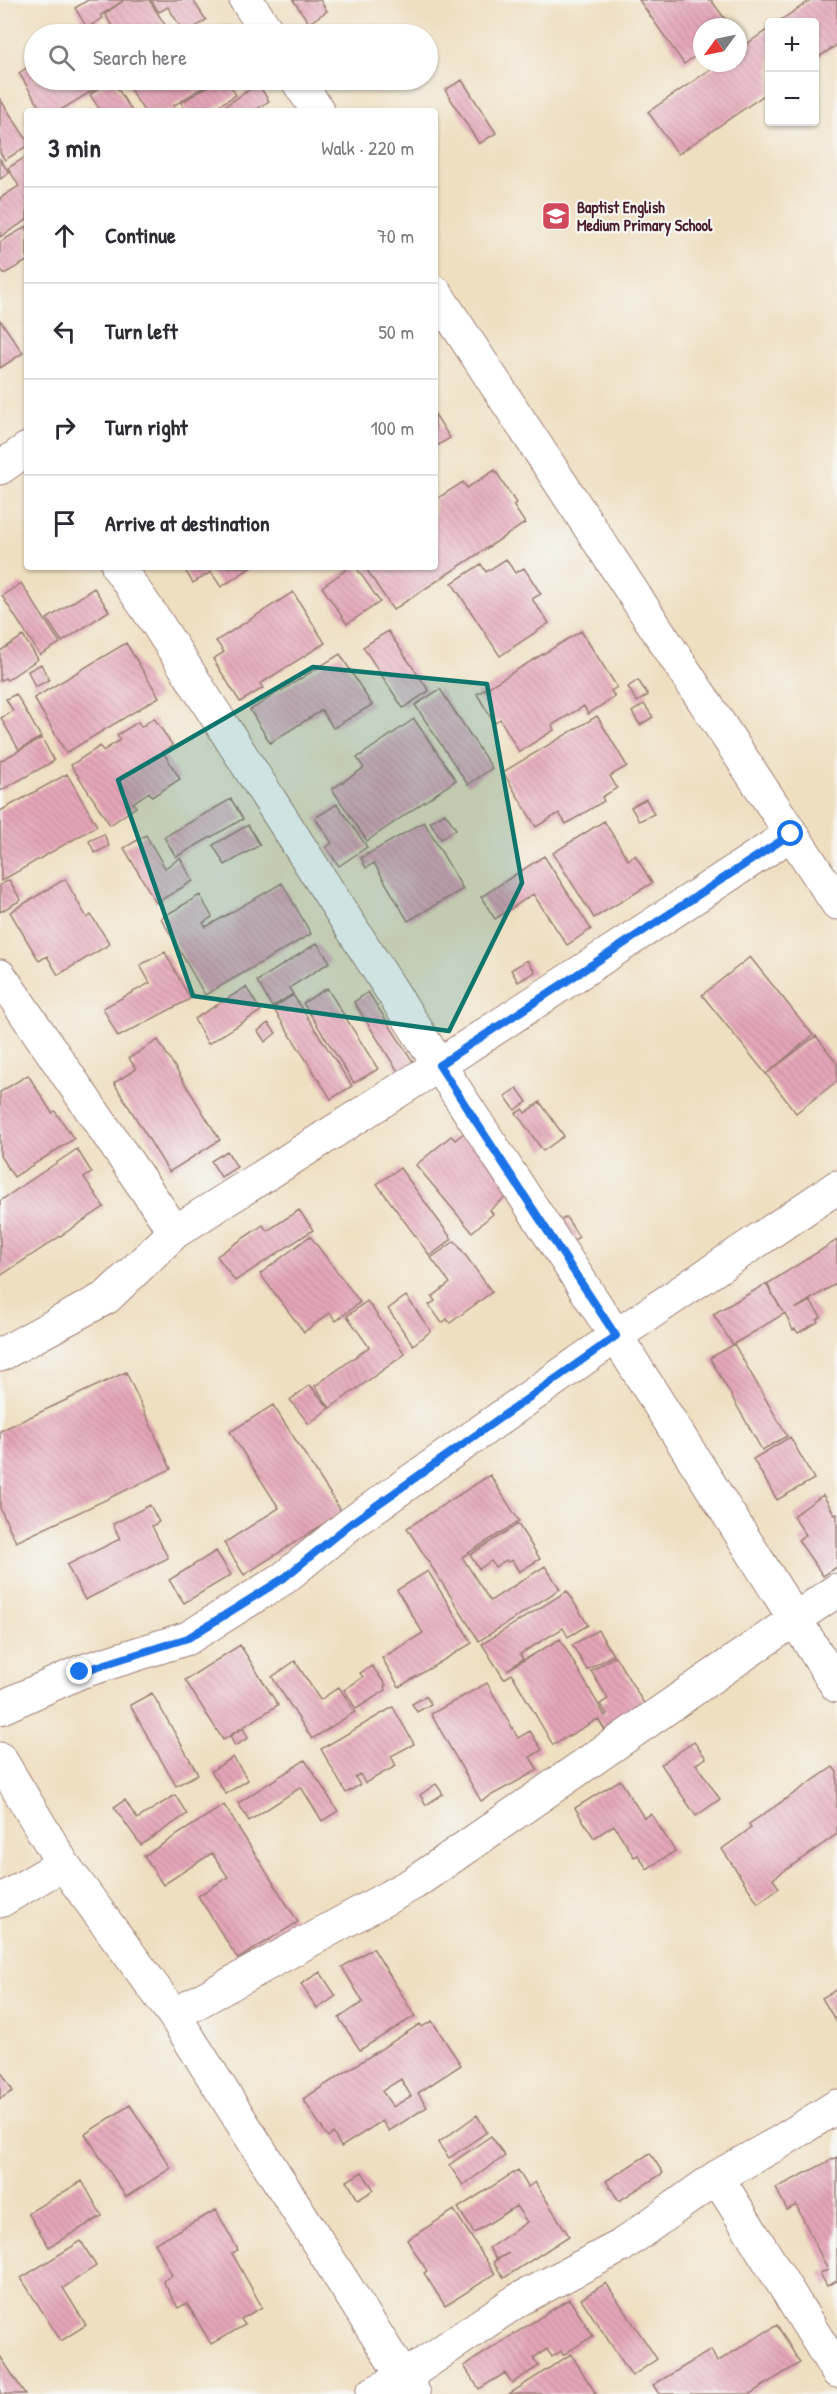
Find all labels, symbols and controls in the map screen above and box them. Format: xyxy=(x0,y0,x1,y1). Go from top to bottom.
north arrow xyxy=(693,18,747,72)
map controls xyxy=(765,18,819,126)
button: + xyxy=(765,18,819,72)
search box xyxy=(24,24,438,90)
icon: search xyxy=(45,41,78,74)
text: Search here xyxy=(93,42,187,72)
button: − xyxy=(765,72,819,126)
text: 3 min xyxy=(48,130,101,165)
text: Walk · 220 m xyxy=(321,134,414,161)
place label: Baptist English Medium Primary School xyxy=(577,196,713,237)
school or university icon: Baptist English Medium Primary School xyxy=(540,200,572,232)
icon: ahead xyxy=(48,219,81,252)
text: Continue xyxy=(105,220,176,250)
text: 70 m xyxy=(377,222,414,249)
icon: left xyxy=(48,315,81,348)
text: Turn left xyxy=(105,316,178,346)
text: 50 m xyxy=(378,318,414,345)
icon: right xyxy=(48,411,81,444)
text: Turn right xyxy=(105,412,188,442)
text: 100 m xyxy=(371,414,414,441)
icon: arrive xyxy=(48,507,81,540)
text: Arrive at destination xyxy=(105,508,270,538)
route start xyxy=(777,820,803,846)
route end xyxy=(66,1658,92,1684)

